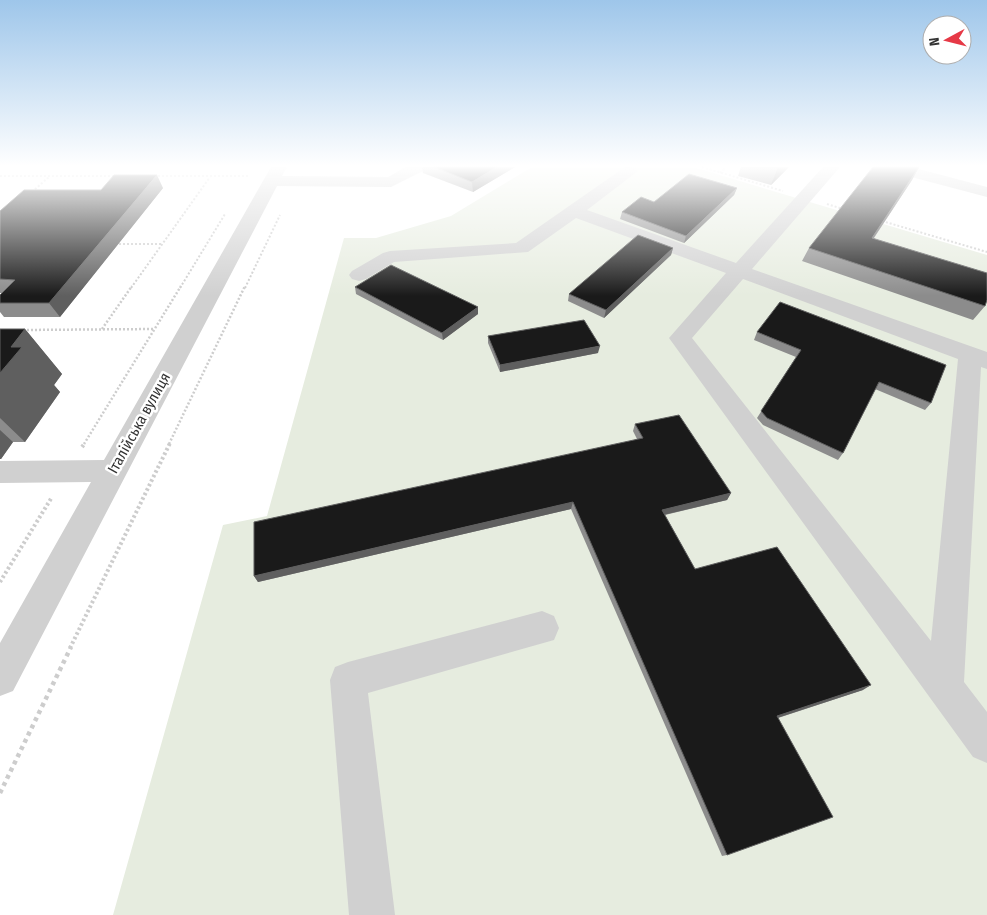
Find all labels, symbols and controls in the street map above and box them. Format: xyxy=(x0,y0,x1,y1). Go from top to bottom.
north arrow xyxy=(922,15,972,65)
text: N xyxy=(926,36,944,47)
street label: Італійська вулиця xyxy=(104,369,174,477)

